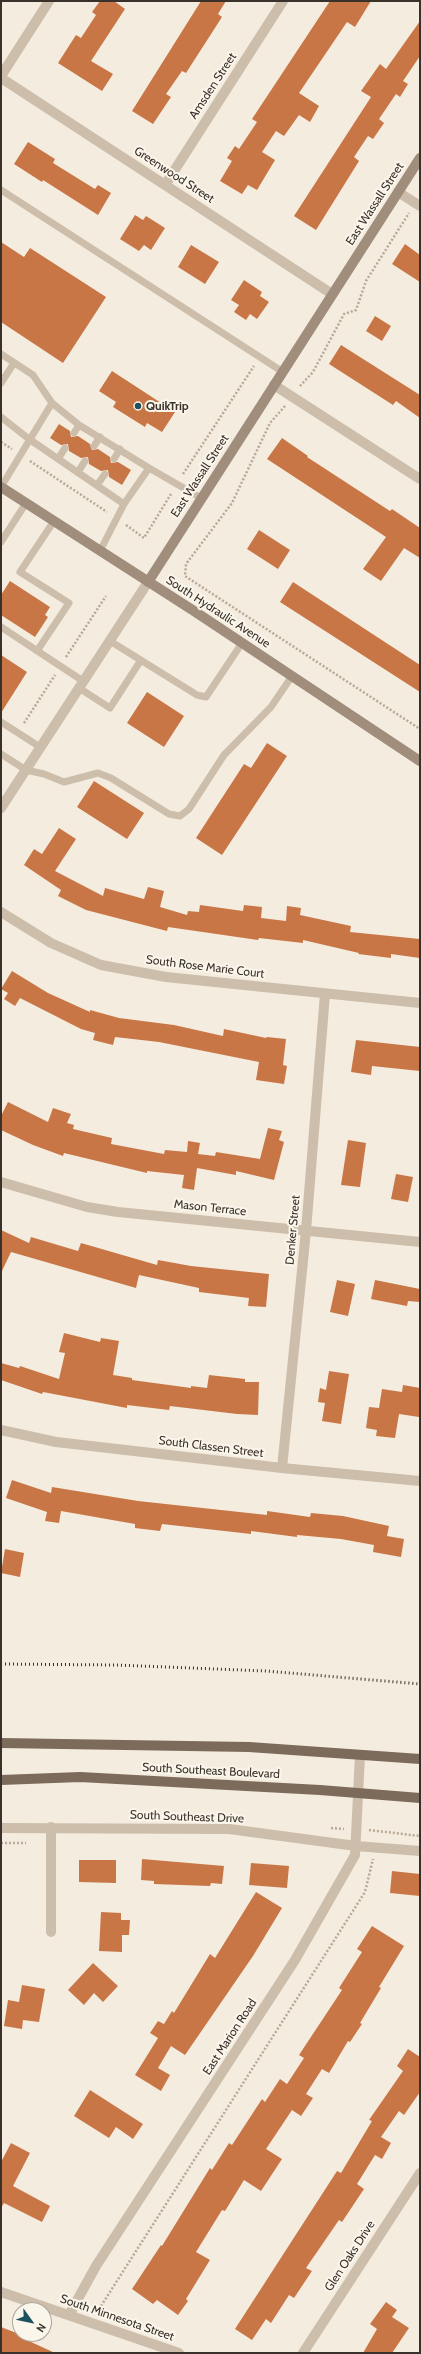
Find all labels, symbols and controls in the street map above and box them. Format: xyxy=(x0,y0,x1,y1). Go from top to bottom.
street label: Amsden Street xyxy=(186,50,240,122)
street label: Greenwood Street xyxy=(131,144,217,206)
street label: East Wassall Street xyxy=(343,160,407,248)
place label: QuikTrip xyxy=(146,399,189,413)
marker: QuikTrip xyxy=(133,401,143,411)
street label: East Wassall Street xyxy=(168,432,232,520)
street label: South Hydraulic Avenue xyxy=(163,573,273,651)
street label: South Rose Marie Court xyxy=(145,953,265,981)
street label: Denker Street xyxy=(283,1194,303,1266)
street label: Mason Terrace xyxy=(173,1197,247,1219)
street label: South Classen Street xyxy=(158,1433,264,1461)
street label: South Southeast Boulevard xyxy=(142,1760,280,1782)
street label: South Southeast Drive xyxy=(130,1808,244,1826)
street label: East Marion Road xyxy=(200,1996,260,2078)
street label: Glen Oaks Drive xyxy=(322,2218,378,2294)
street label: South Minnesota Street xyxy=(58,2292,176,2344)
north arrow xyxy=(12,2302,52,2342)
text: N xyxy=(33,2321,49,2335)

